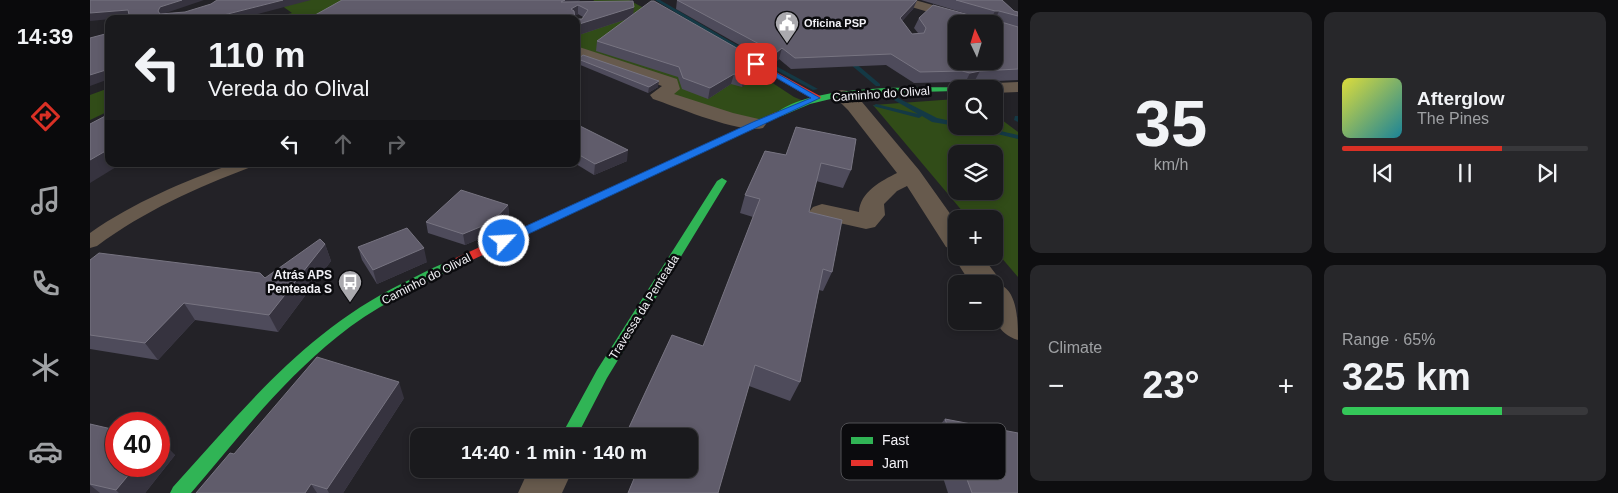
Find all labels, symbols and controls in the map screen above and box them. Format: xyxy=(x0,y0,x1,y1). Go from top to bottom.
public building icon: Oficina PSP xyxy=(774,10,800,44)
north arrow xyxy=(948,15,1002,70)
map controls xyxy=(948,15,1003,330)
place label: Oficina PSP xyxy=(804,17,866,29)
text: 14:39 xyxy=(17,24,73,49)
icon: left xyxy=(125,35,190,100)
text: 110 m xyxy=(208,35,305,74)
pin xyxy=(735,43,777,85)
icon: arrive xyxy=(742,50,770,78)
text: Vereda do Olival xyxy=(208,76,369,101)
button: search xyxy=(948,80,1003,135)
street label: Caminho do Olival xyxy=(832,84,930,104)
text: 35 xyxy=(1135,87,1207,160)
text: Afterglow xyxy=(1417,88,1505,109)
icon: directions xyxy=(28,99,63,134)
text: The Pines xyxy=(1417,110,1489,127)
icon: left xyxy=(276,130,304,158)
icon: ahead xyxy=(329,130,357,158)
icon: right xyxy=(382,130,410,158)
button: layers xyxy=(948,145,1003,200)
text: km/h xyxy=(1154,156,1188,173)
icon: previous xyxy=(1369,159,1397,187)
icon: pause xyxy=(1451,159,1479,187)
icon: next xyxy=(1533,159,1561,187)
icon: music xyxy=(28,183,63,218)
button: + xyxy=(948,210,1003,265)
position arrow xyxy=(477,214,529,266)
street label: Caminho do Olival xyxy=(379,251,473,307)
street label: Travessa da Penteada xyxy=(606,252,682,362)
icon: phone xyxy=(28,266,63,301)
place label: Atrás APS Penteada S xyxy=(267,268,332,296)
bus stop icon: Atrás APS Penteada S xyxy=(337,269,363,303)
button: − xyxy=(948,275,1003,330)
text: Range · 65% xyxy=(1342,331,1435,348)
text: Climate xyxy=(1048,339,1102,356)
icon: climate xyxy=(28,350,63,385)
text: 325 km xyxy=(1342,356,1471,398)
text: 23° xyxy=(1142,364,1200,406)
text: − xyxy=(1048,370,1064,401)
text: + xyxy=(1278,370,1294,401)
speed limit sign: 40 xyxy=(105,412,170,477)
legend xyxy=(841,423,1006,480)
text: Fast xyxy=(882,432,909,448)
icon: car xyxy=(28,434,63,469)
text: 14:40 · 1 min · 140 m xyxy=(461,442,647,463)
text: Jam xyxy=(882,455,908,471)

